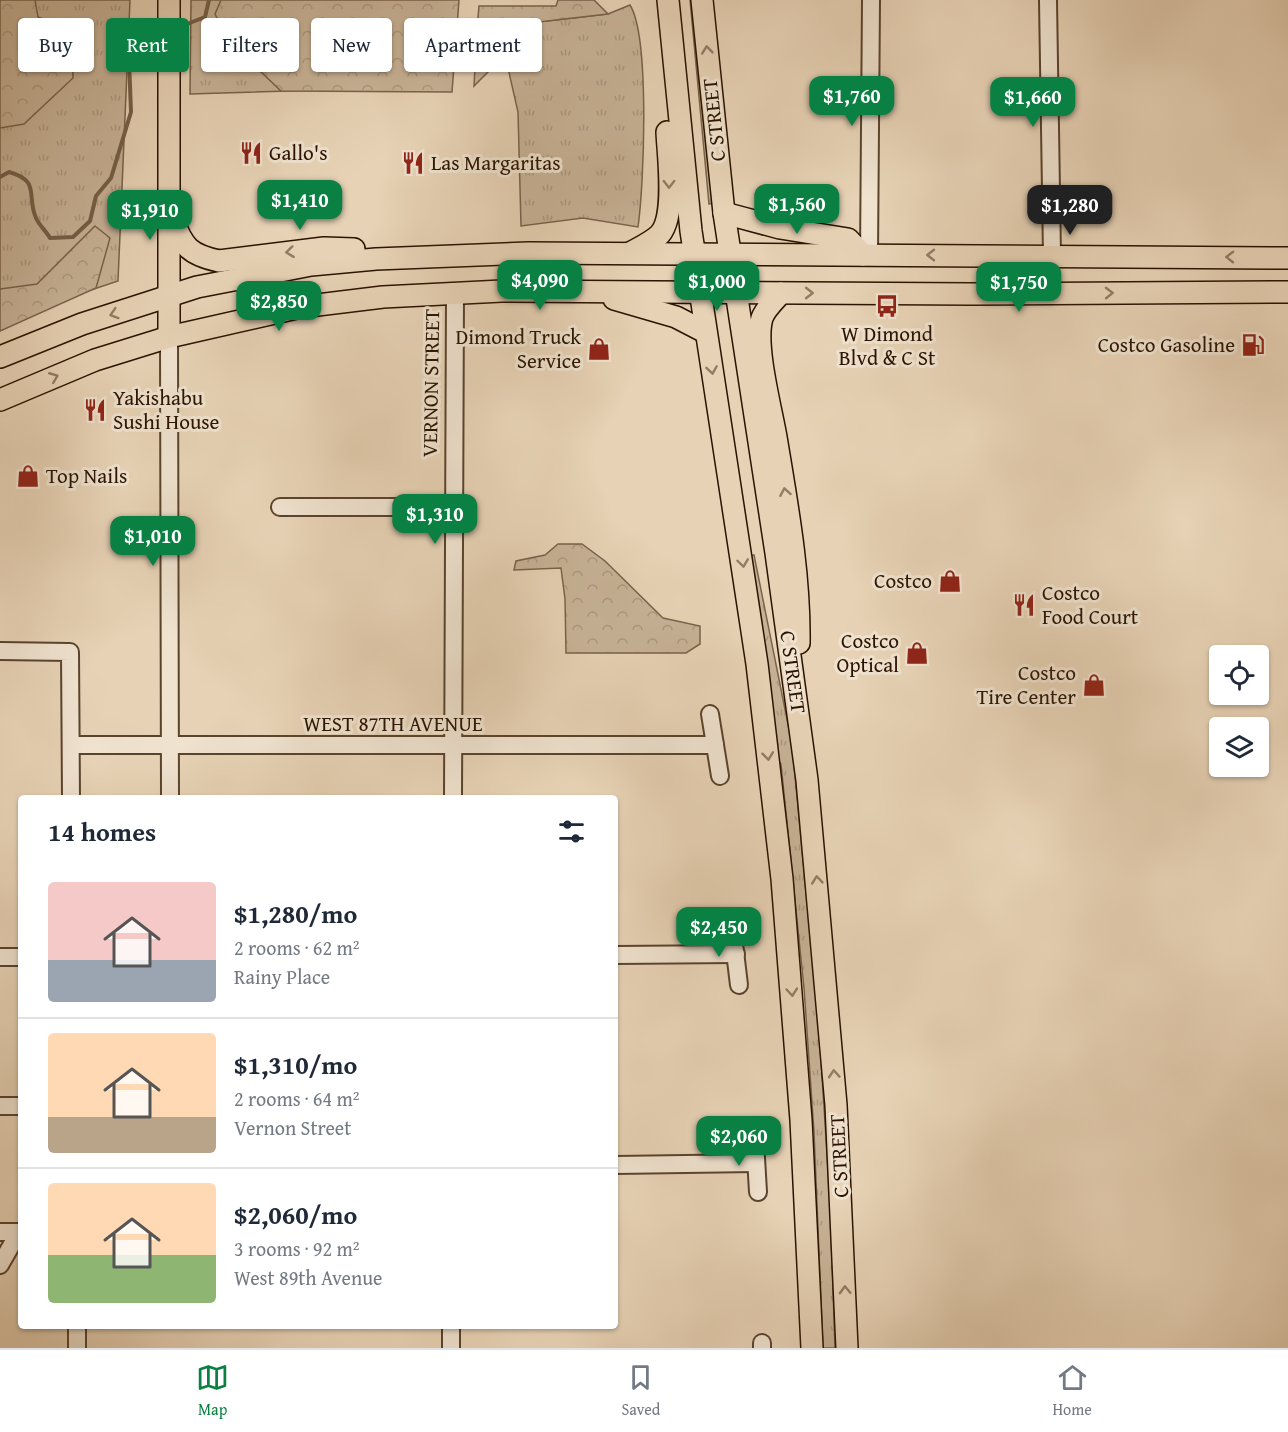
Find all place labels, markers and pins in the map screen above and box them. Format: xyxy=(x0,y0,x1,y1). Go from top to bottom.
pin: $1,760 xyxy=(803,76,901,127)
pin: $1,660 xyxy=(984,77,1082,128)
place label: Gallo's xyxy=(269,137,328,168)
restaurant icon: Gallo's xyxy=(238,140,264,166)
place label: Las Margaritas xyxy=(431,147,561,178)
restaurant icon: Las Margaritas xyxy=(400,150,426,176)
pin: $1,410 xyxy=(251,180,349,231)
pin: $1,560 xyxy=(748,184,846,235)
pin: $1,280 xyxy=(1021,185,1119,236)
pin: $1,910 xyxy=(101,190,199,241)
pin: $4,090 xyxy=(491,260,589,311)
pin: $1,000 xyxy=(668,261,766,312)
pin: $1,750 xyxy=(970,262,1068,313)
pin: $2,850 xyxy=(230,281,328,332)
bus stop icon: W Dimond Blvd & C St xyxy=(874,293,900,319)
place label: W Dimond Blvd & C St xyxy=(839,318,936,373)
place label: Dimond Truck Service xyxy=(455,321,581,376)
place label: Costco Gasoline xyxy=(1098,329,1235,360)
fuel station icon: Costco Gasoline xyxy=(1240,332,1266,358)
shop icon: Dimond Truck Service xyxy=(586,336,612,362)
place label: Yakishabu Sushi House xyxy=(113,382,220,437)
restaurant icon: Yakishabu Sushi House xyxy=(82,397,108,423)
place label: Top Nails xyxy=(46,460,127,491)
shop icon: Top Nails xyxy=(15,463,41,489)
pin: $1,310 xyxy=(386,494,484,545)
pin: $1,010 xyxy=(104,516,202,567)
place label: Costco xyxy=(874,565,932,596)
shop icon: Costco xyxy=(937,568,963,594)
place label: Costco Food Court xyxy=(1042,577,1139,632)
restaurant icon: Costco Food Court xyxy=(1011,592,1037,618)
place label: Costco Optical xyxy=(836,625,899,680)
shop icon: Costco Optical xyxy=(904,640,930,666)
place label: Costco Tire Center xyxy=(977,657,1076,712)
shop icon: Costco Tire Center xyxy=(1081,672,1107,698)
pin: $2,450 xyxy=(670,907,768,958)
pin: $2,060 xyxy=(690,1116,788,1167)

